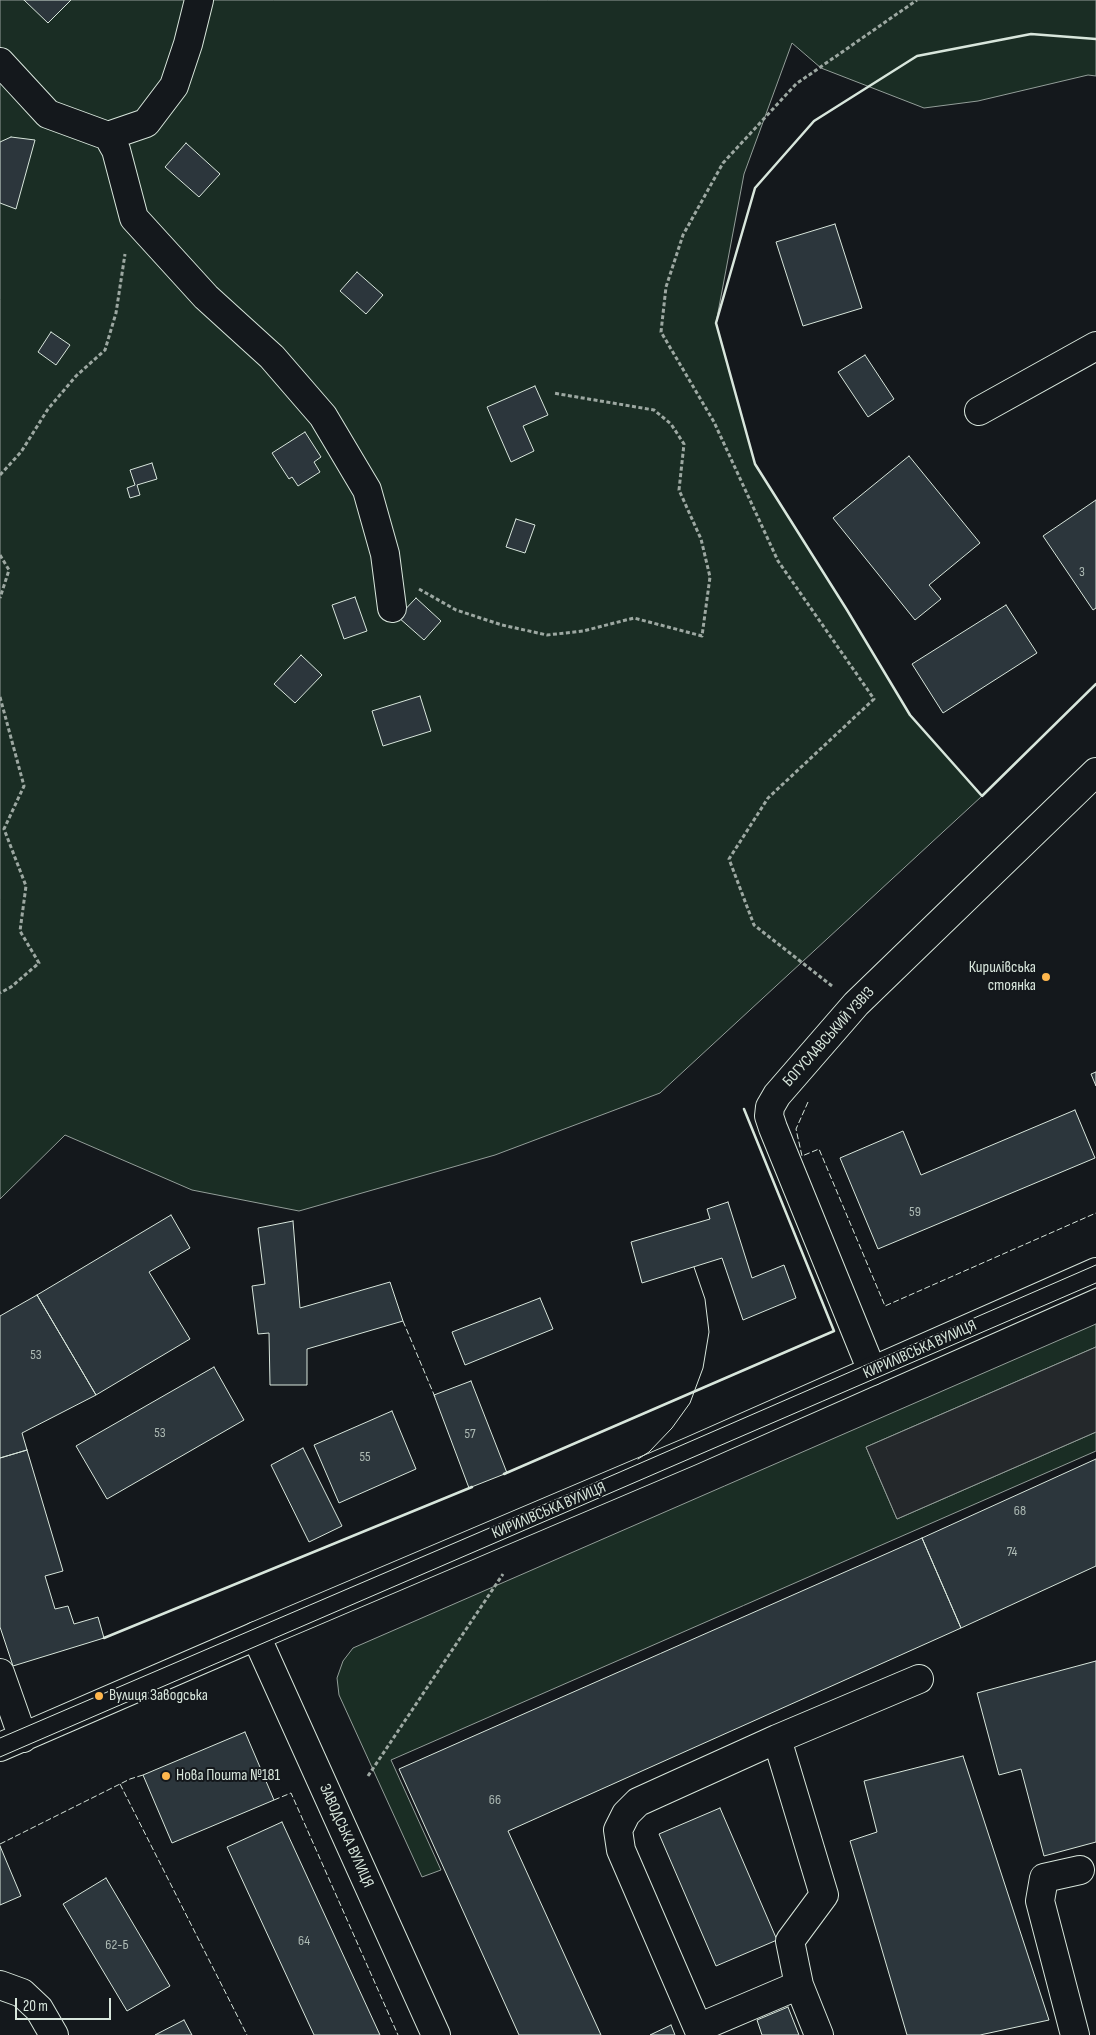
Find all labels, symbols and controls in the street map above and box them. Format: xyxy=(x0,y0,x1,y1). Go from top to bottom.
house number: 3 xyxy=(1079,564,1085,580)
place label: Кирилівська стоянка xyxy=(969,958,1036,996)
marker: Кирилівська стоянка xyxy=(1040,971,1052,983)
street label: БОГУСЛАВСЬКИЙ УЗВІЗ xyxy=(779,983,879,1091)
house number: 59 xyxy=(909,1204,921,1220)
street label: КИРИЛІВСЬКА ВУЛИЦЯ xyxy=(860,1316,980,1384)
house number: 53 xyxy=(30,1347,42,1363)
house number: 53 xyxy=(154,1425,166,1441)
house number: 57 xyxy=(464,1426,476,1442)
house number: 55 xyxy=(359,1449,371,1465)
street label: КИРИЛІВСЬКА ВУЛИЦЯ xyxy=(489,1478,609,1544)
house number: 68 xyxy=(1014,1503,1026,1519)
house number: 74 xyxy=(1007,1544,1017,1560)
place label: Вулиця Заводська xyxy=(109,1686,208,1706)
marker: Вулиця Заводська xyxy=(93,1690,105,1702)
place label: Нова Пошта №181 xyxy=(176,1766,280,1786)
marker: Нова Пошта №181 xyxy=(160,1770,172,1782)
street label: ЗАВОДСЬКА ВУЛИЦЯ xyxy=(315,1781,377,1891)
house number: 66 xyxy=(489,1792,501,1808)
house number: 64 xyxy=(298,1933,310,1949)
house number: 62-Б xyxy=(105,1937,129,1953)
scale bar xyxy=(18,1988,114,2020)
text: 20 m xyxy=(23,1997,48,2016)

